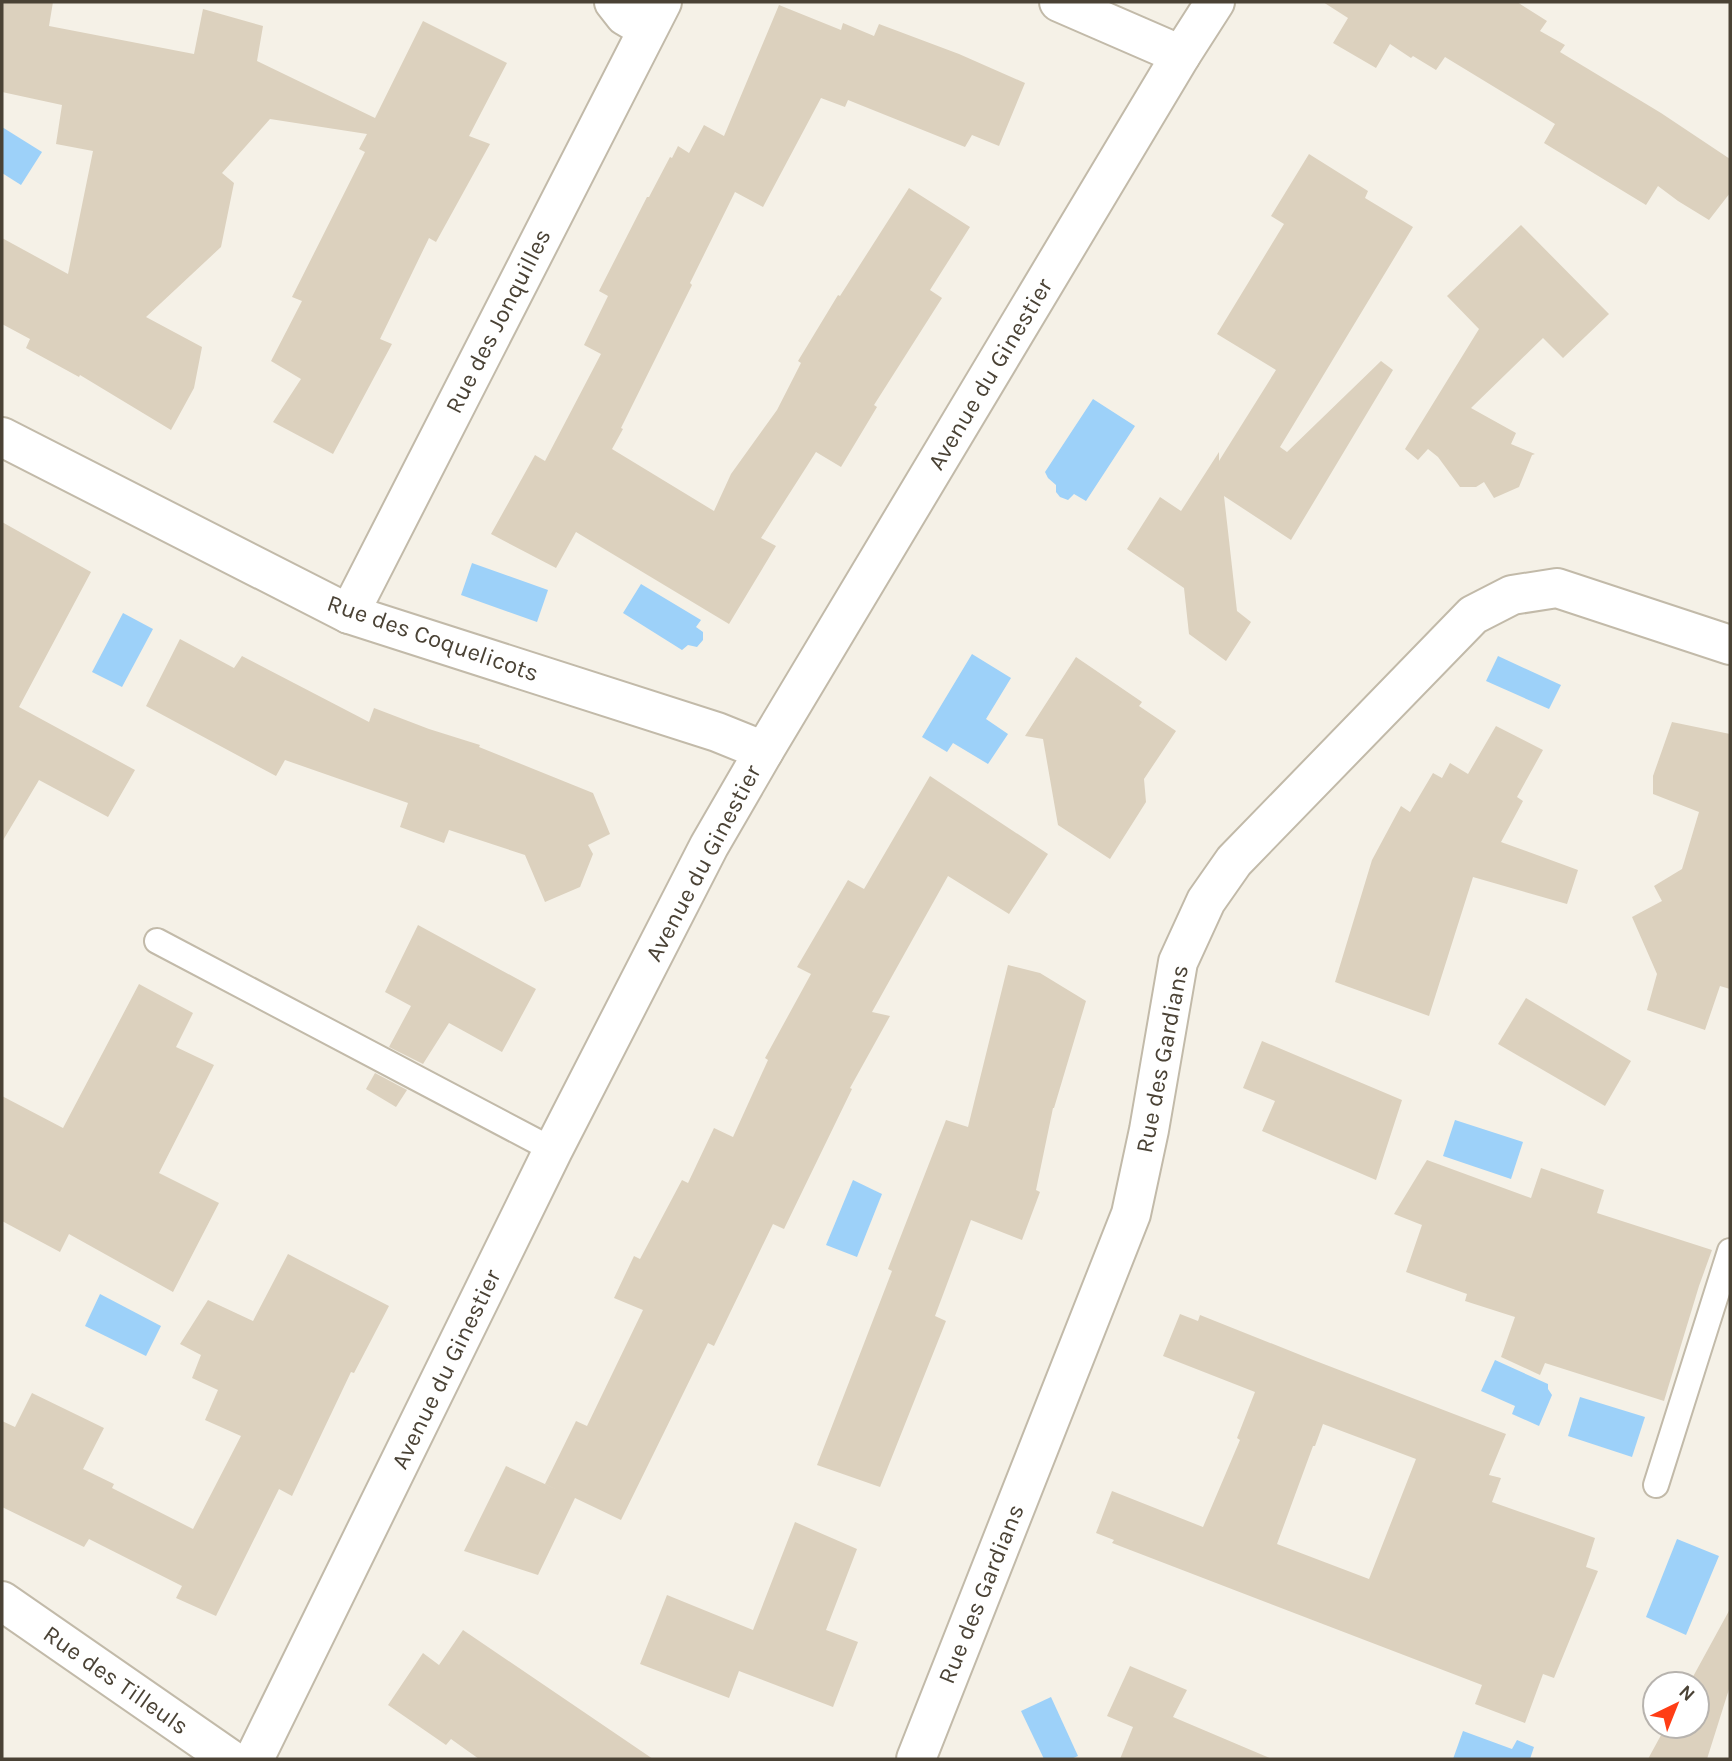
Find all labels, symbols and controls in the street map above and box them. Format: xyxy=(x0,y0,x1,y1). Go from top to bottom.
street label: Rue des Jonquilles xyxy=(439,224,557,418)
street label: Avenue du Ginestier xyxy=(922,273,1058,475)
street label: Rue des Coquelicots xyxy=(324,589,542,687)
street label: Avenue du Ginestier xyxy=(639,760,767,966)
street label: Rue des Gardians xyxy=(1130,963,1194,1155)
street label: Avenue du Ginestier xyxy=(386,1264,507,1473)
street label: Rue des Gardians xyxy=(932,1500,1030,1688)
street label: Rue des Tilleuls xyxy=(38,1620,194,1740)
north arrow xyxy=(1641,1670,1711,1740)
text: N xyxy=(1674,1681,1699,1706)

